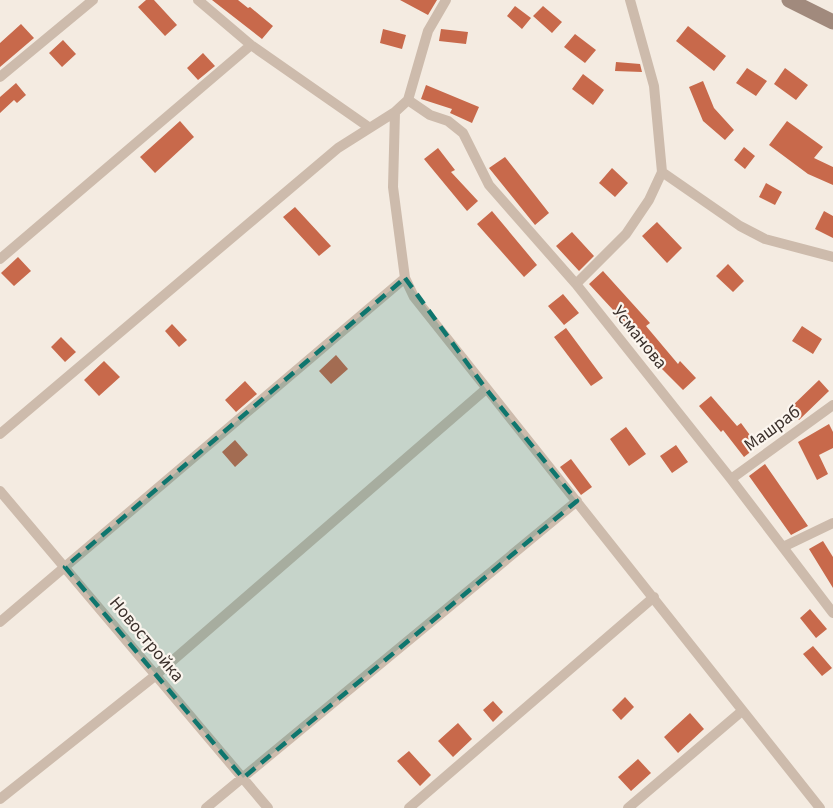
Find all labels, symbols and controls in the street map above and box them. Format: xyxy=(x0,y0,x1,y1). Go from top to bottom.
street label: Усманова xyxy=(606,300,673,374)
street label: Машраб xyxy=(739,399,806,457)
street label: Новостройка xyxy=(103,591,190,687)

